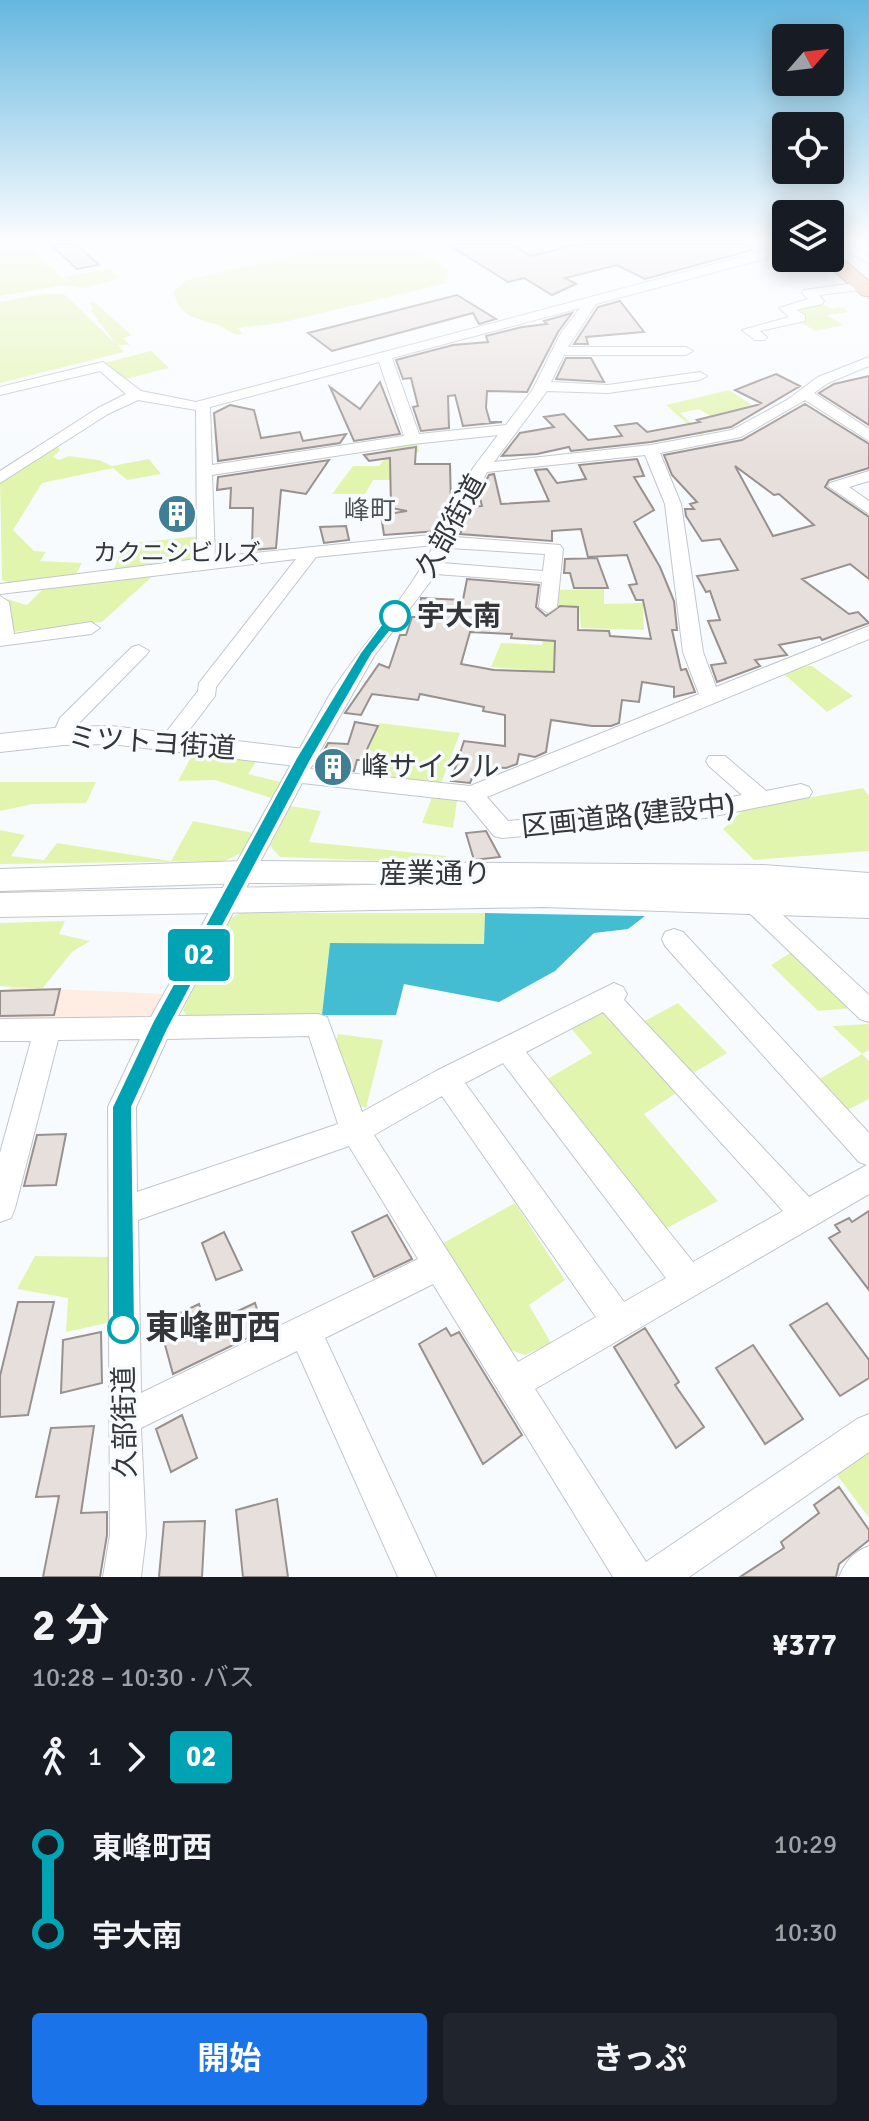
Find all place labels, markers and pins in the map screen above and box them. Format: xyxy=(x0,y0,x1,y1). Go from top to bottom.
building icon: カクニシビルズ xyxy=(156,493,198,535)
place label: カクニシビルズ xyxy=(93,538,261,568)
place label: 宇大南 xyxy=(417,599,501,633)
marker: 宇大南 xyxy=(380,601,410,631)
building icon: 峰サイクル xyxy=(312,746,354,788)
place label: 峰サイクル xyxy=(361,750,500,784)
place label: 東峰町西 xyxy=(145,1307,281,1349)
marker: 東峰町西 xyxy=(108,1313,138,1343)

